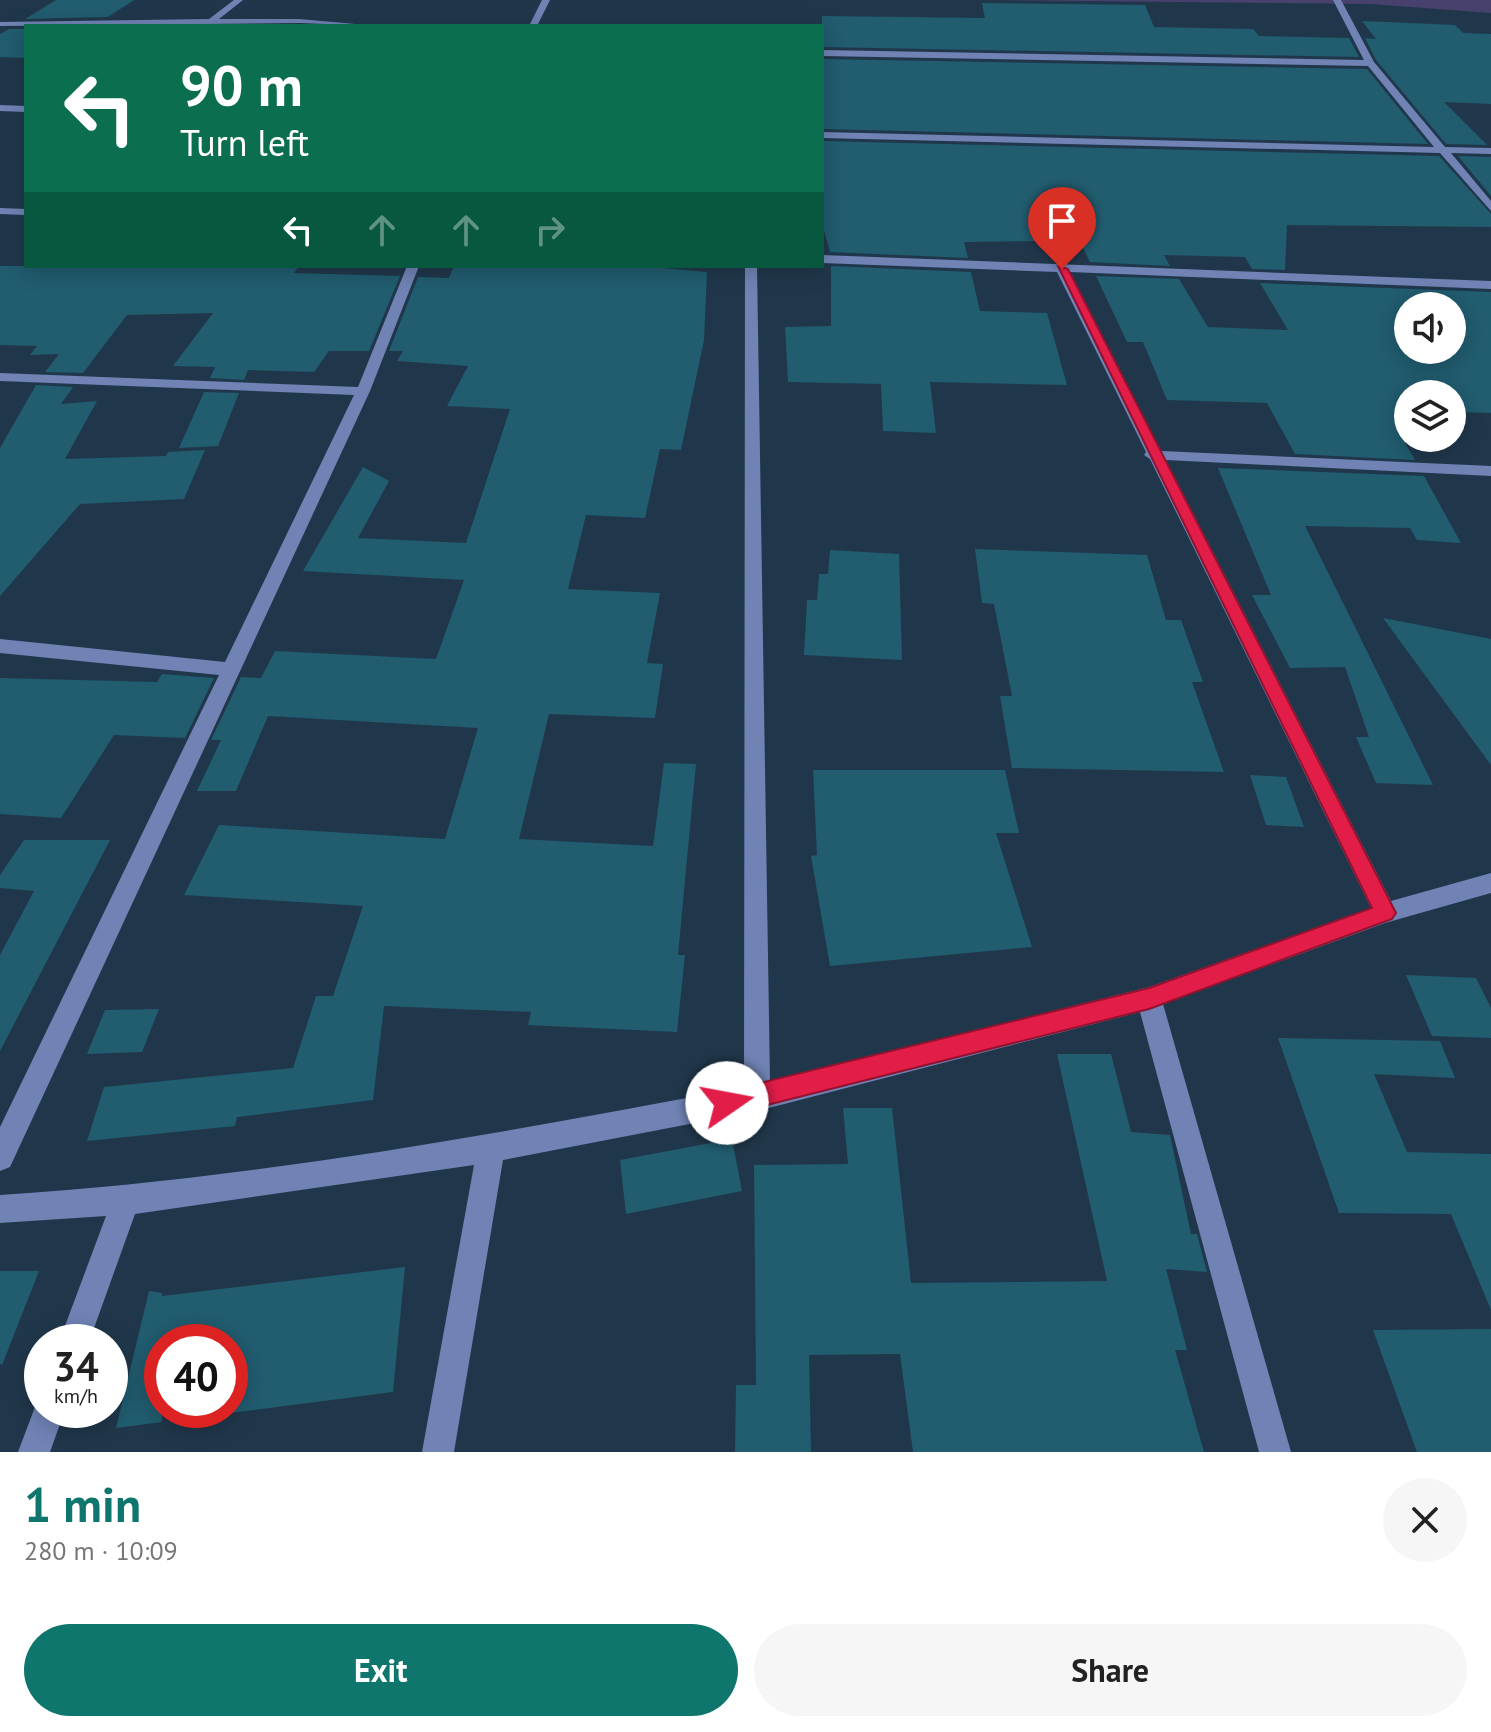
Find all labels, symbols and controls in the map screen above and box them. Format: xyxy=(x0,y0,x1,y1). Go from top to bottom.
text: 90 m xyxy=(180,49,303,121)
icon: left xyxy=(48,56,152,160)
text: Turn left xyxy=(180,119,309,166)
pin xyxy=(1028,187,1096,269)
icon: arrive xyxy=(1040,199,1084,243)
icon: left xyxy=(276,208,320,252)
icon: ahead xyxy=(360,208,404,252)
icon: ahead xyxy=(444,208,488,252)
icon: right xyxy=(528,208,572,252)
map controls xyxy=(1394,292,1466,452)
button: sound xyxy=(1394,292,1466,364)
button: layers xyxy=(1394,380,1466,452)
position arrow xyxy=(685,1061,769,1145)
speed limit sign: 40 xyxy=(144,1324,248,1428)
text: 34 xyxy=(53,1340,99,1392)
text: km/h xyxy=(54,1383,98,1409)
text: 1 min xyxy=(24,1473,141,1535)
button: close xyxy=(1383,1478,1467,1562)
text: 280 m · 10:09 xyxy=(24,1534,178,1567)
button: Exit xyxy=(24,1624,738,1716)
button: Share xyxy=(754,1624,1467,1716)

